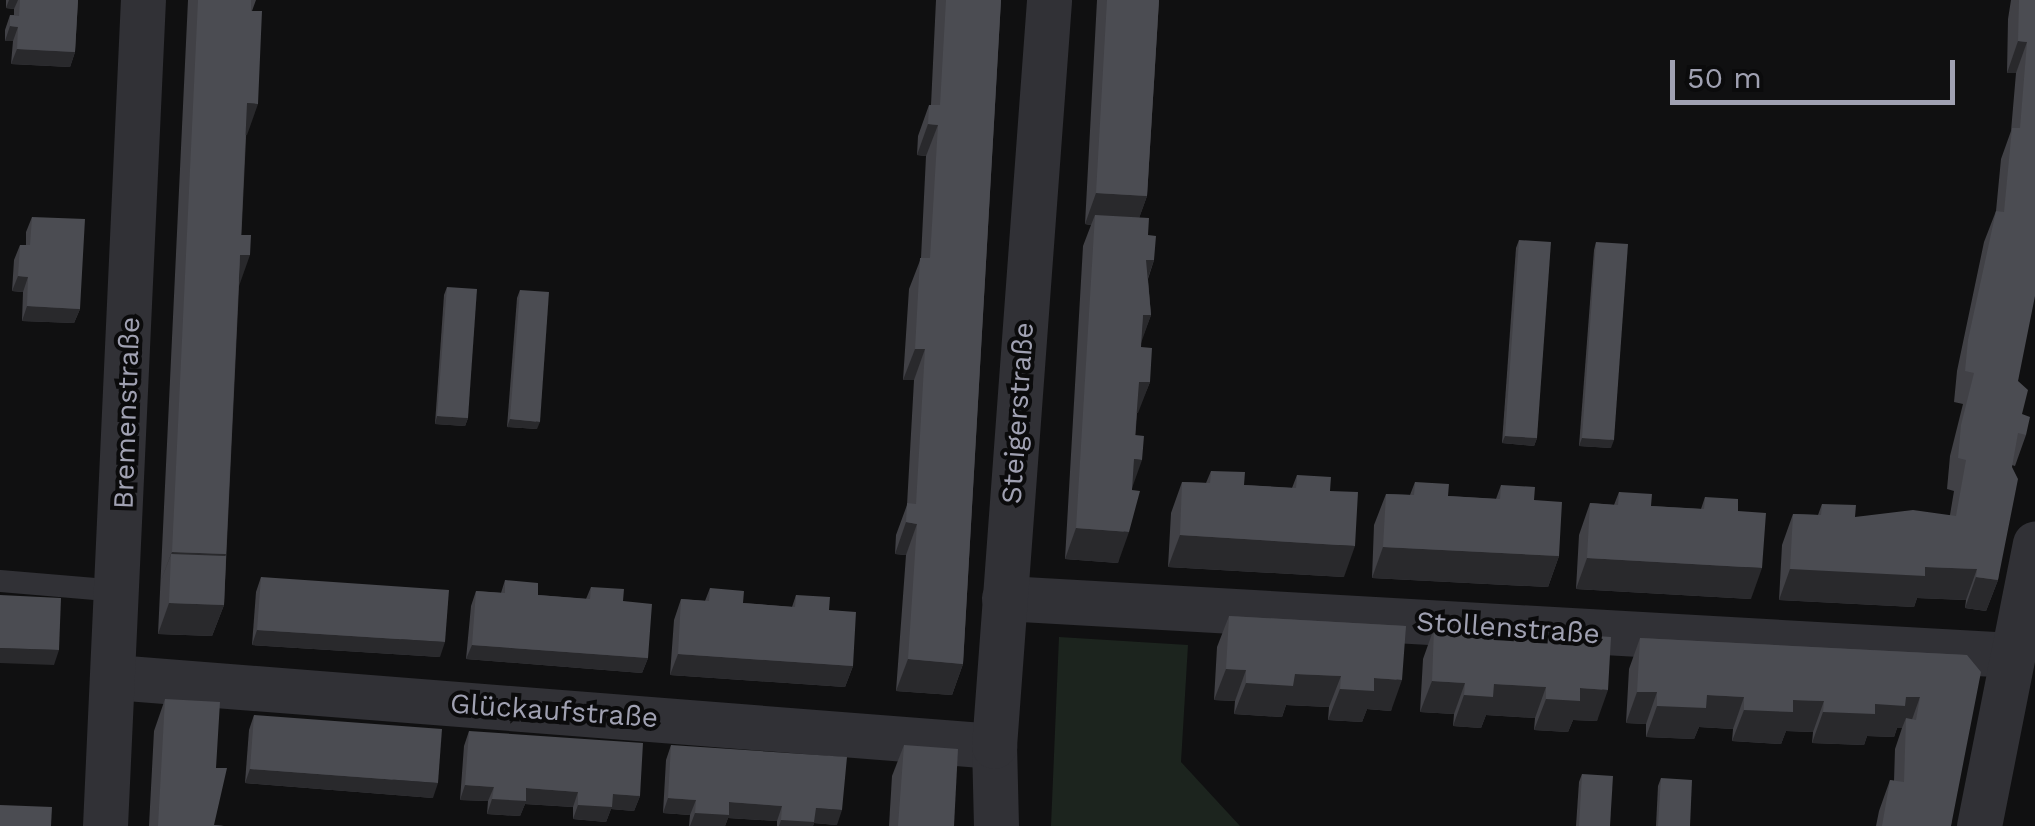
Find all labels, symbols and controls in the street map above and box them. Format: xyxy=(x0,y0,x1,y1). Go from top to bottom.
scale bar xyxy=(1675,40,1960,102)
text: 50 m xyxy=(1687,60,1762,95)
street label: Bremenstraße xyxy=(107,316,147,510)
street label: Steigerstraße xyxy=(995,321,1041,505)
street label: Stollenstraße xyxy=(1415,605,1601,651)
street label: Glückaufstraße xyxy=(449,687,659,735)

